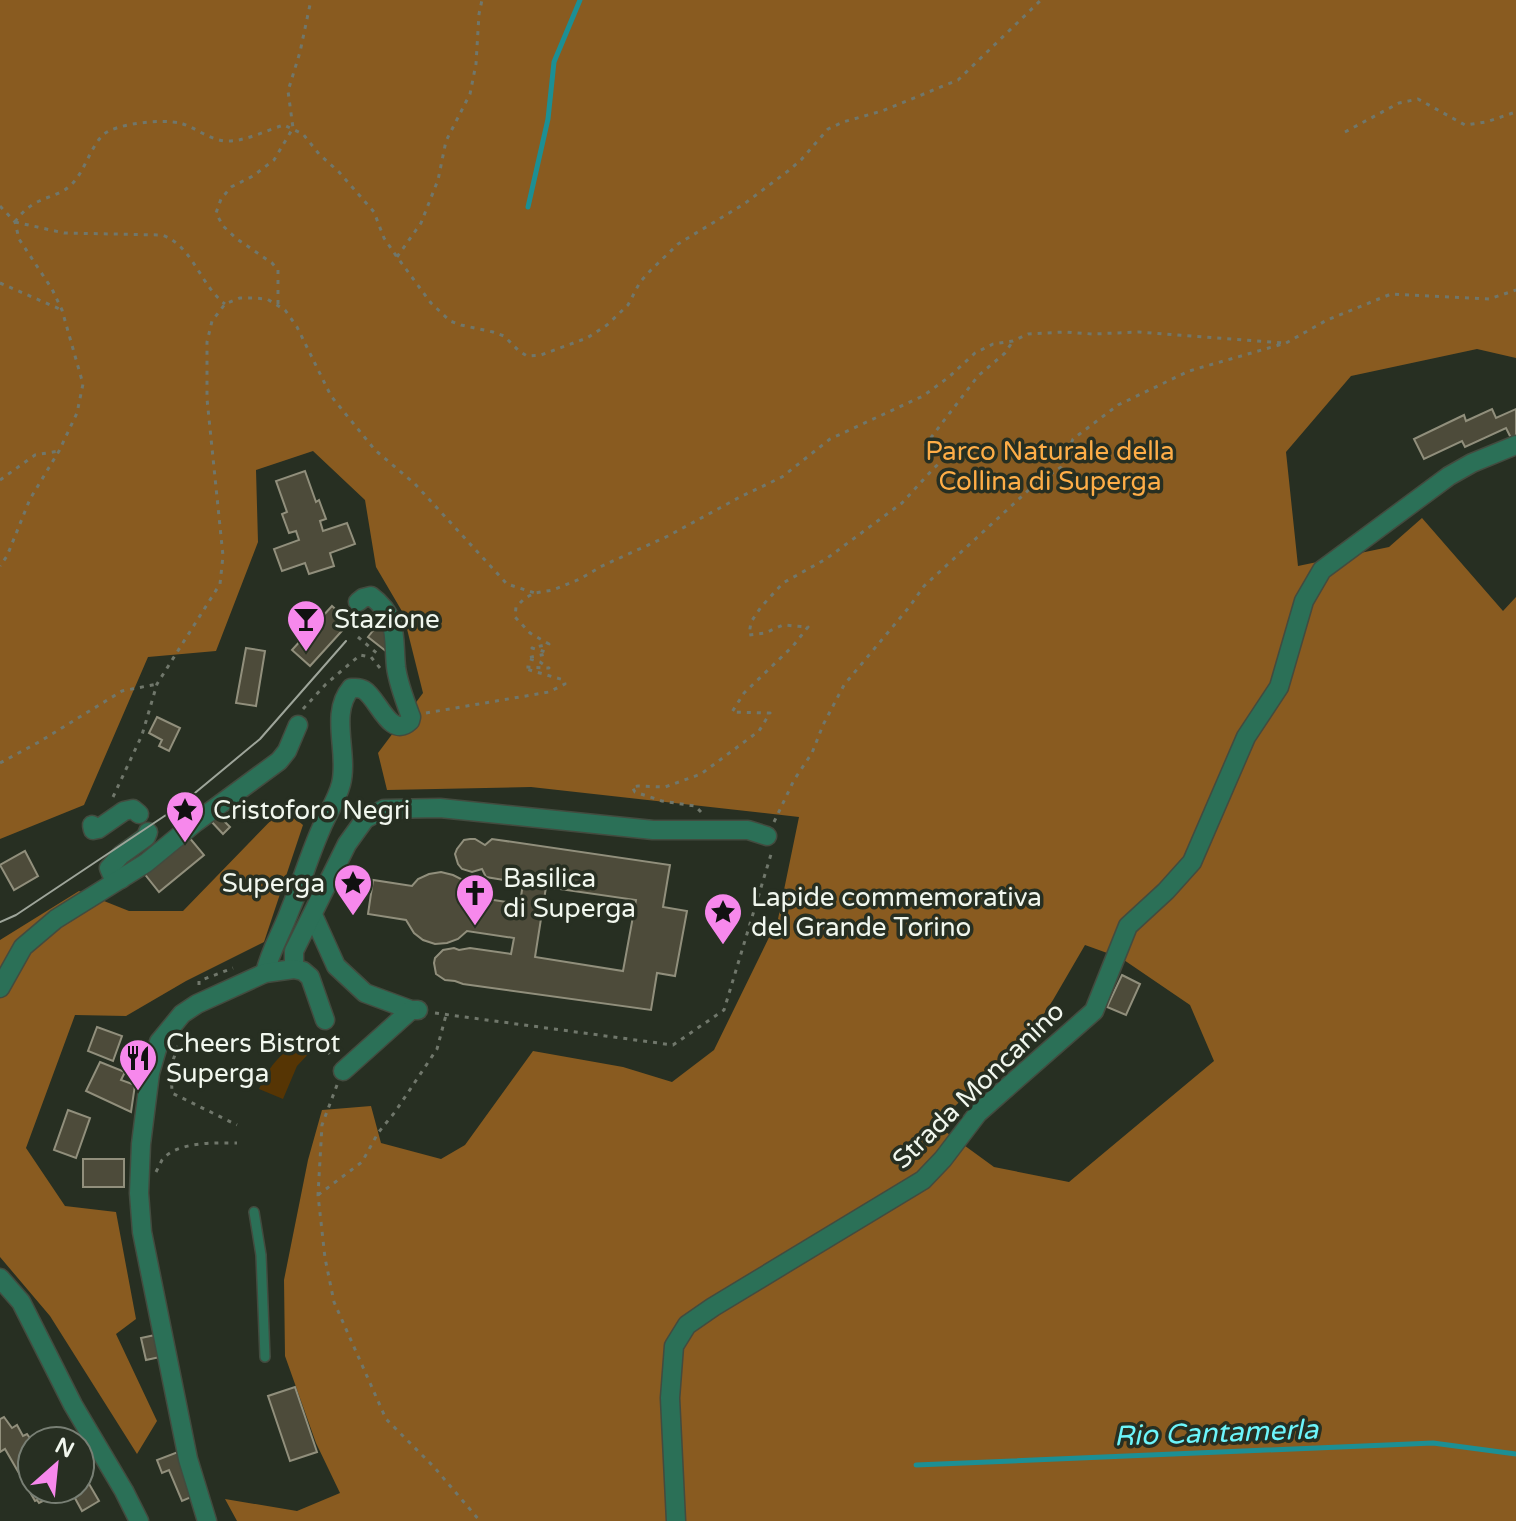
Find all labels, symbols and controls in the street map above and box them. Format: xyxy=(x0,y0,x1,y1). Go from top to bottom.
park label: Parco Naturale della Collina di Superga xyxy=(925,436,1175,497)
bar icon: Stazione xyxy=(285,598,327,653)
place label: Stazione xyxy=(334,604,440,635)
place icon: Cristoforo Negri xyxy=(164,789,206,844)
place label: Cristoforo Negri xyxy=(213,795,410,826)
place icon: Superga xyxy=(332,862,374,917)
place label: Basilica di Superga xyxy=(503,863,636,924)
place label: Superga xyxy=(222,868,325,899)
church icon: Basilica di Superga xyxy=(454,872,496,927)
place label: Lapide commemorativa del Grande Torino xyxy=(751,882,1042,943)
place icon: Lapide commemorativa del Grande Torino xyxy=(702,891,744,946)
street label: Strada Moncanino xyxy=(886,996,1071,1175)
place label: Cheers Bistrot Superga xyxy=(166,1028,340,1089)
restaurant icon: Cheers Bistrot Superga xyxy=(117,1037,159,1092)
water label: Rio Cantamerla xyxy=(1113,1412,1320,1454)
north arrow xyxy=(16,1425,96,1505)
text: N xyxy=(51,1432,78,1464)

